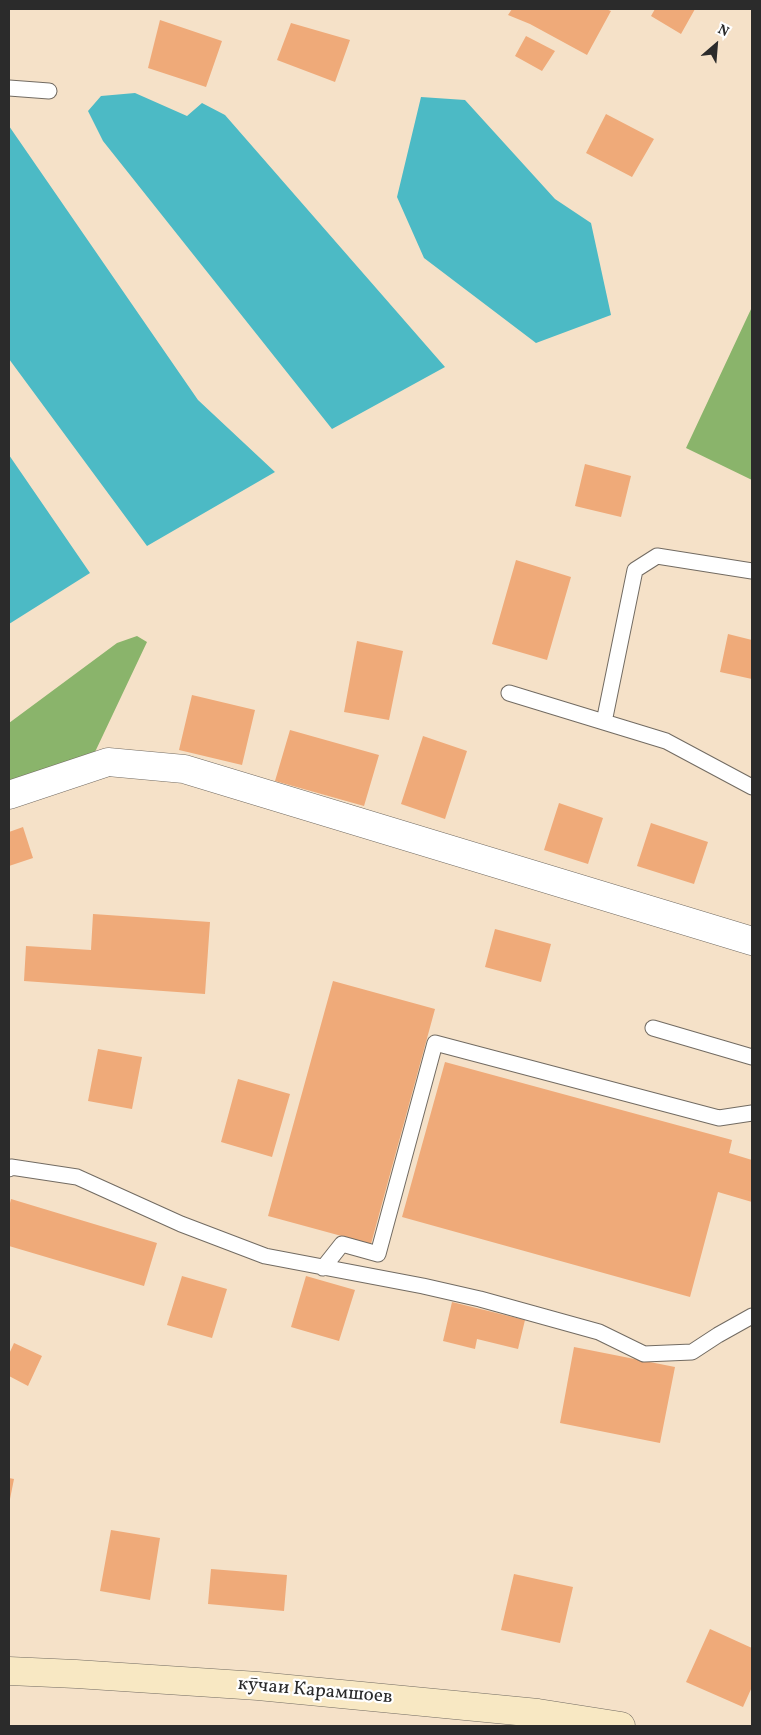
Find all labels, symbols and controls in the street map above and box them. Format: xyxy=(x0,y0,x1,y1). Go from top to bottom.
north arrow xyxy=(691,20,741,70)
text: N xyxy=(714,20,732,42)
street label: кӯчаи Карамшоев xyxy=(237,1674,393,1710)

